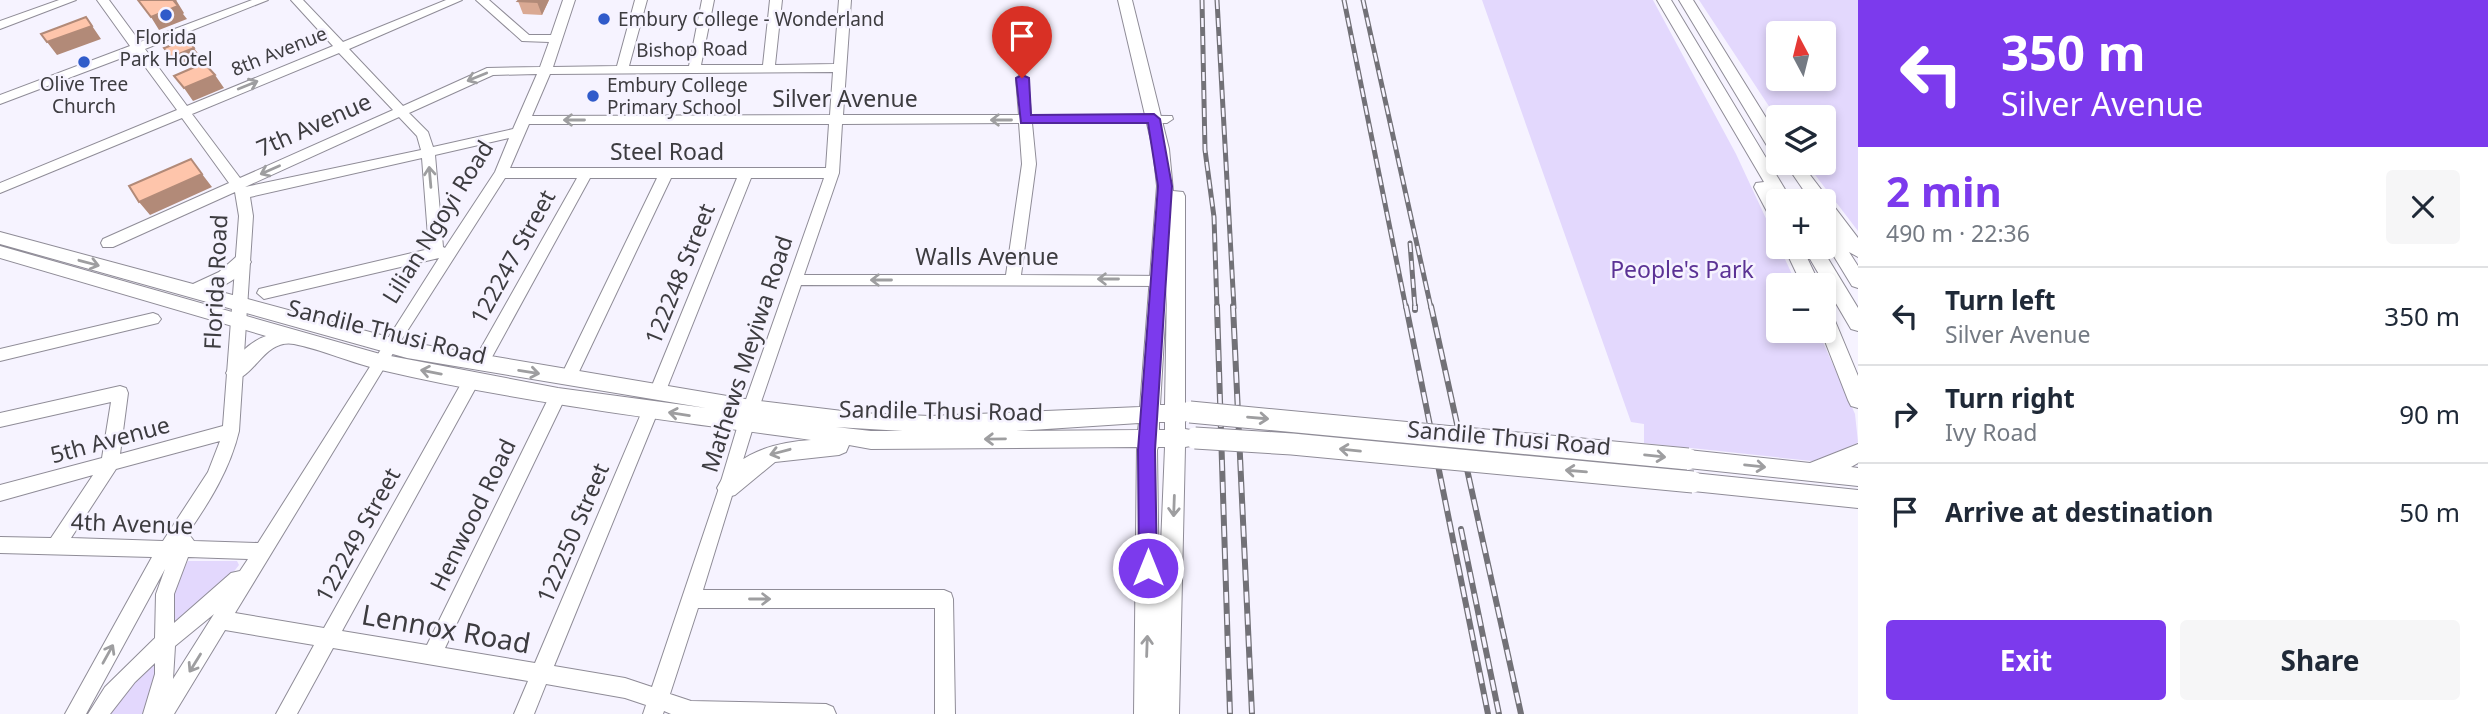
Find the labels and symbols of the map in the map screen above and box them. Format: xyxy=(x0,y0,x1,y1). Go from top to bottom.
place label: Embury College - Wonderland xyxy=(618,6,884,32)
pin xyxy=(992,6,1052,78)
marker: Florida Park Hotel xyxy=(158,7,174,23)
marker: Embury College - Wonderland xyxy=(596,11,612,27)
street label: 8th Avenue xyxy=(227,20,331,82)
north arrow xyxy=(1766,21,1836,91)
place label: Florida Park Hotel xyxy=(119,24,213,72)
street label: Bishop Road xyxy=(636,35,748,63)
marker: Olive Tree Church xyxy=(76,54,92,70)
place label: Olive Tree Church xyxy=(40,71,128,119)
one-way arrow xyxy=(467,71,489,84)
place label: Embury College Primary School xyxy=(607,72,748,120)
one-way arrow xyxy=(237,77,258,90)
street label: Silver Avenue xyxy=(772,82,918,114)
street label: 7th Avenue xyxy=(251,85,376,164)
marker: Embury College Primary School xyxy=(585,88,601,104)
one-way arrow xyxy=(562,113,585,127)
one-way arrow xyxy=(989,113,1012,127)
street label: Lilian Ngoyi Road xyxy=(374,134,500,309)
street label: Steel Road xyxy=(610,135,724,167)
one-way arrow xyxy=(260,164,281,177)
one-way arrow xyxy=(423,167,436,189)
street label: 122247 Street xyxy=(462,184,562,329)
street label: 122248 Street xyxy=(636,198,722,349)
street label: Florida Road xyxy=(195,213,235,350)
street label: Mathews Meyiwa Road xyxy=(693,231,799,476)
street label: Walls Avenue xyxy=(915,240,1059,272)
park label: People's Park xyxy=(1610,253,1755,285)
one-way arrow xyxy=(78,257,100,270)
one-way arrow xyxy=(1097,272,1120,286)
one-way arrow xyxy=(869,273,892,287)
street label: Sandile Thusi Road xyxy=(284,291,490,371)
one-way arrow xyxy=(420,365,443,379)
one-way arrow xyxy=(517,366,540,379)
street label: Sandile Thusi Road xyxy=(839,392,1043,428)
one-way arrow xyxy=(668,407,691,420)
street label: 5th Avenue xyxy=(46,408,173,470)
one-way arrow xyxy=(1247,411,1269,424)
street label: Sandile Thusi Road xyxy=(1406,412,1612,462)
one-way arrow xyxy=(984,432,1007,446)
street label: Henwood Road xyxy=(421,433,523,596)
one-way arrow xyxy=(1339,443,1362,456)
one-way arrow xyxy=(769,446,791,459)
one-way arrow xyxy=(1644,450,1666,463)
street label: 122250 Street xyxy=(528,458,616,608)
one-way arrow xyxy=(1744,460,1766,473)
street label: 122249 Street xyxy=(307,462,407,607)
one-way arrow xyxy=(1566,464,1588,477)
one-way arrow xyxy=(1167,494,1180,517)
street label: 4th Avenue xyxy=(70,505,194,541)
position arrow xyxy=(1111,531,1185,605)
one-way arrow xyxy=(748,592,771,606)
street label: Lennox Road xyxy=(359,594,534,662)
one-way arrow xyxy=(1141,635,1154,658)
one-way arrow xyxy=(101,645,115,665)
one-way arrow xyxy=(187,653,201,673)

